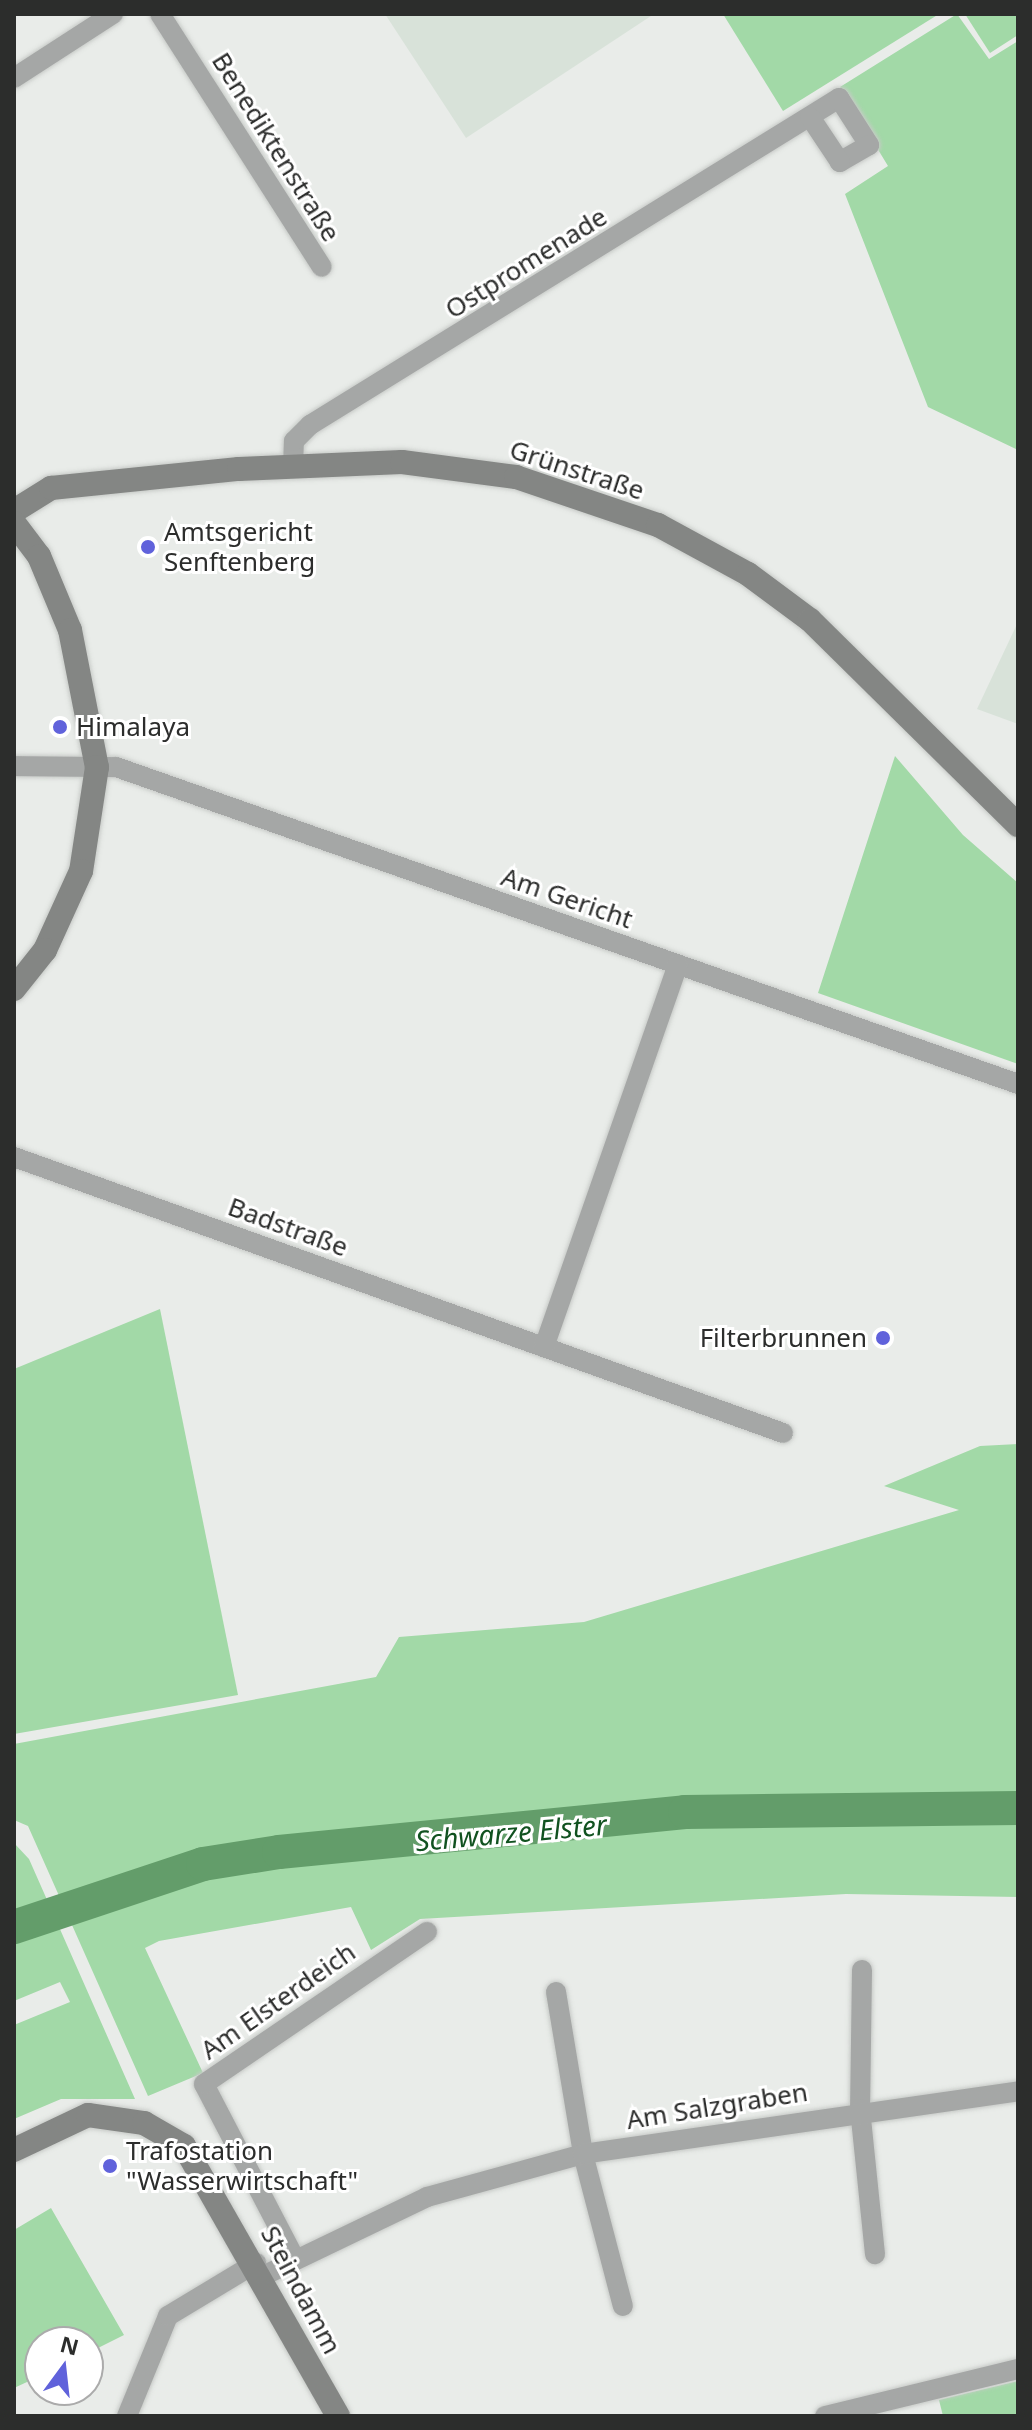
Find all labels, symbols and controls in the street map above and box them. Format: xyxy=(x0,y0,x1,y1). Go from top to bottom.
street label: Benediktenstraße xyxy=(205,47,347,247)
street label: Ostpromenade xyxy=(440,201,612,325)
street label: Grünstraße xyxy=(506,434,648,506)
place label: Amtsgericht Senftenberg xyxy=(164,516,315,578)
marker: Amtsgericht Senftenberg xyxy=(139,538,157,556)
place label: Himalaya xyxy=(76,711,190,743)
marker: Himalaya xyxy=(51,718,69,736)
street label: Am Gericht xyxy=(497,861,637,935)
street label: Badstraße xyxy=(224,1191,352,1263)
place label: Filterbrunnen xyxy=(700,1322,867,1354)
marker: Filterbrunnen xyxy=(874,1329,892,1347)
water label: Schwarze Elster xyxy=(414,1807,608,1857)
street label: Am Elsterdeich xyxy=(195,1936,361,2066)
street label: Am Salzgraben xyxy=(624,2076,810,2136)
place label: Trafostation "Wasserwirtschaft" xyxy=(126,2135,358,2196)
marker: Trafostation "Wasserwirtschaft" xyxy=(101,2157,119,2175)
street label: Steindamm xyxy=(254,2221,348,2359)
north arrow xyxy=(24,2326,104,2406)
text: N xyxy=(57,2328,82,2362)

